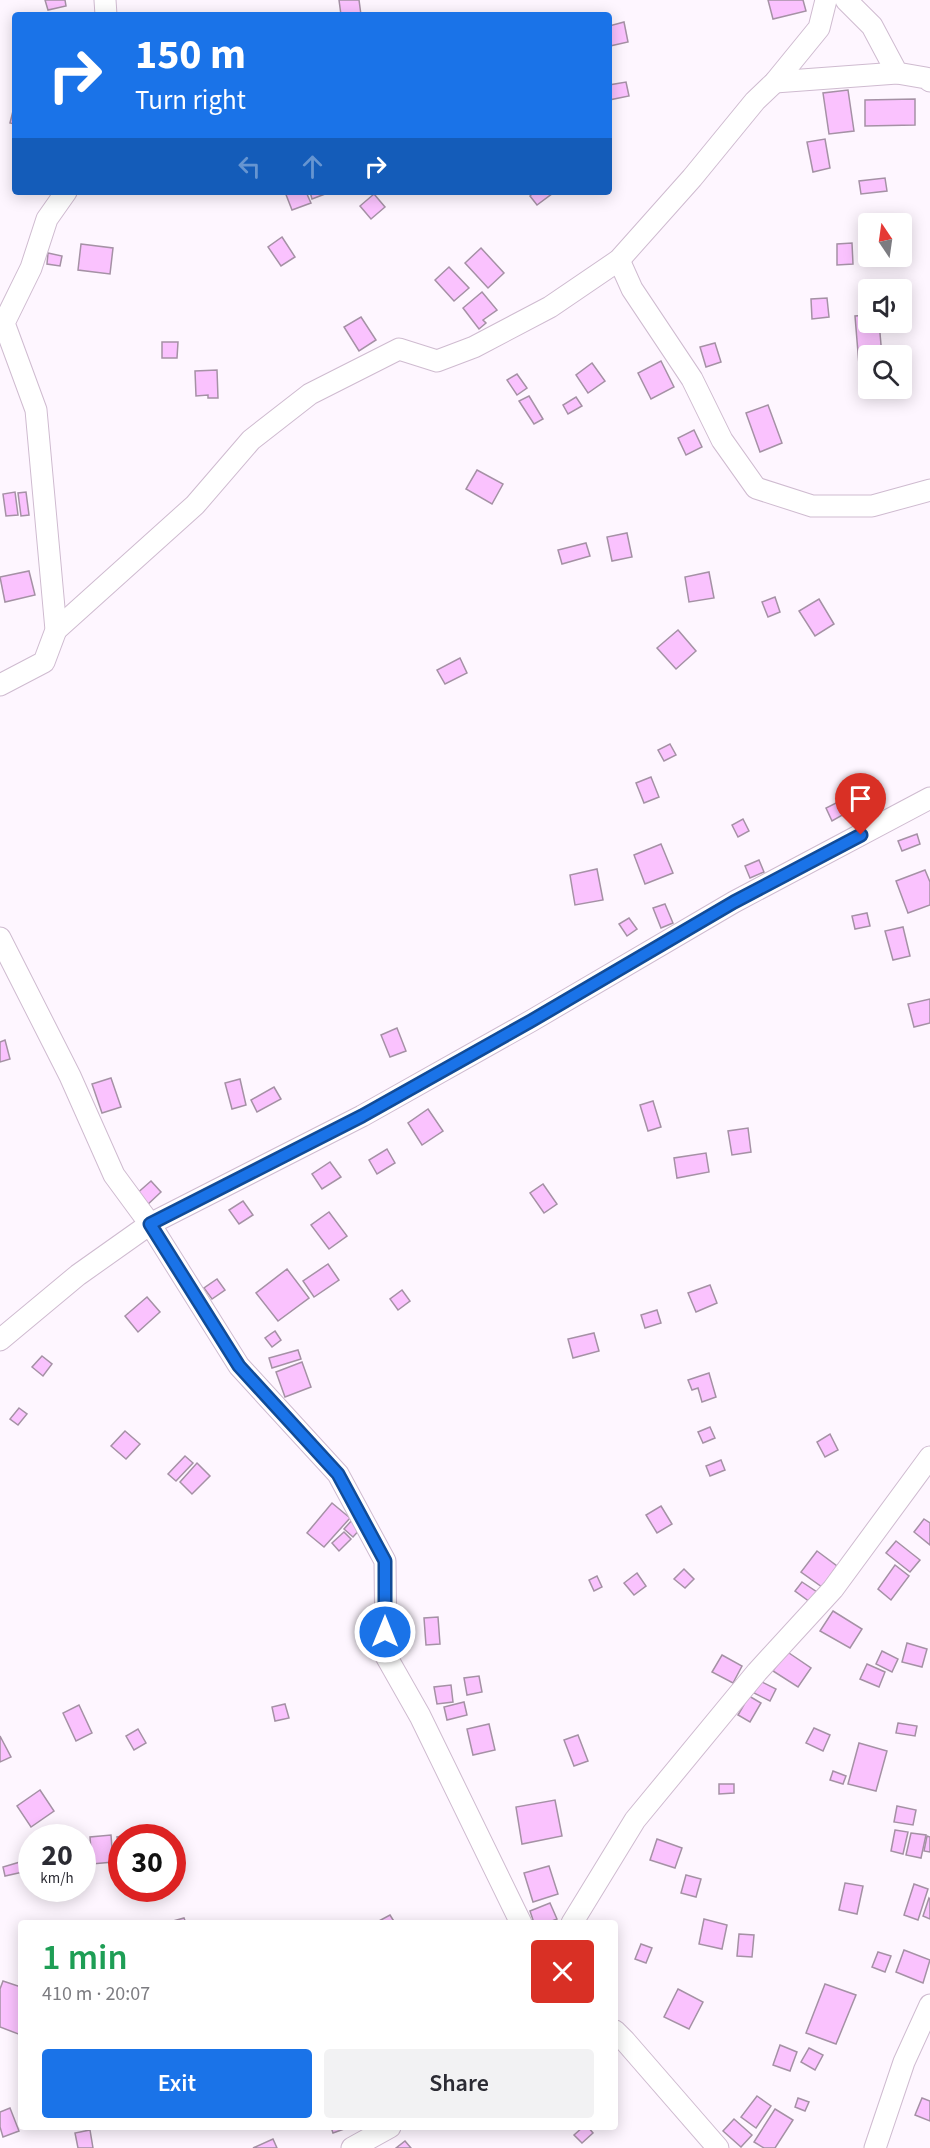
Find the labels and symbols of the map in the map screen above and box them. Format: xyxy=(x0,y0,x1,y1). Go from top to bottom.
north arrow xyxy=(858,213,912,267)
pin xyxy=(835,773,886,835)
position arrow xyxy=(353,1600,417,1664)
speed limit sign: 30 xyxy=(108,1824,186,1902)

